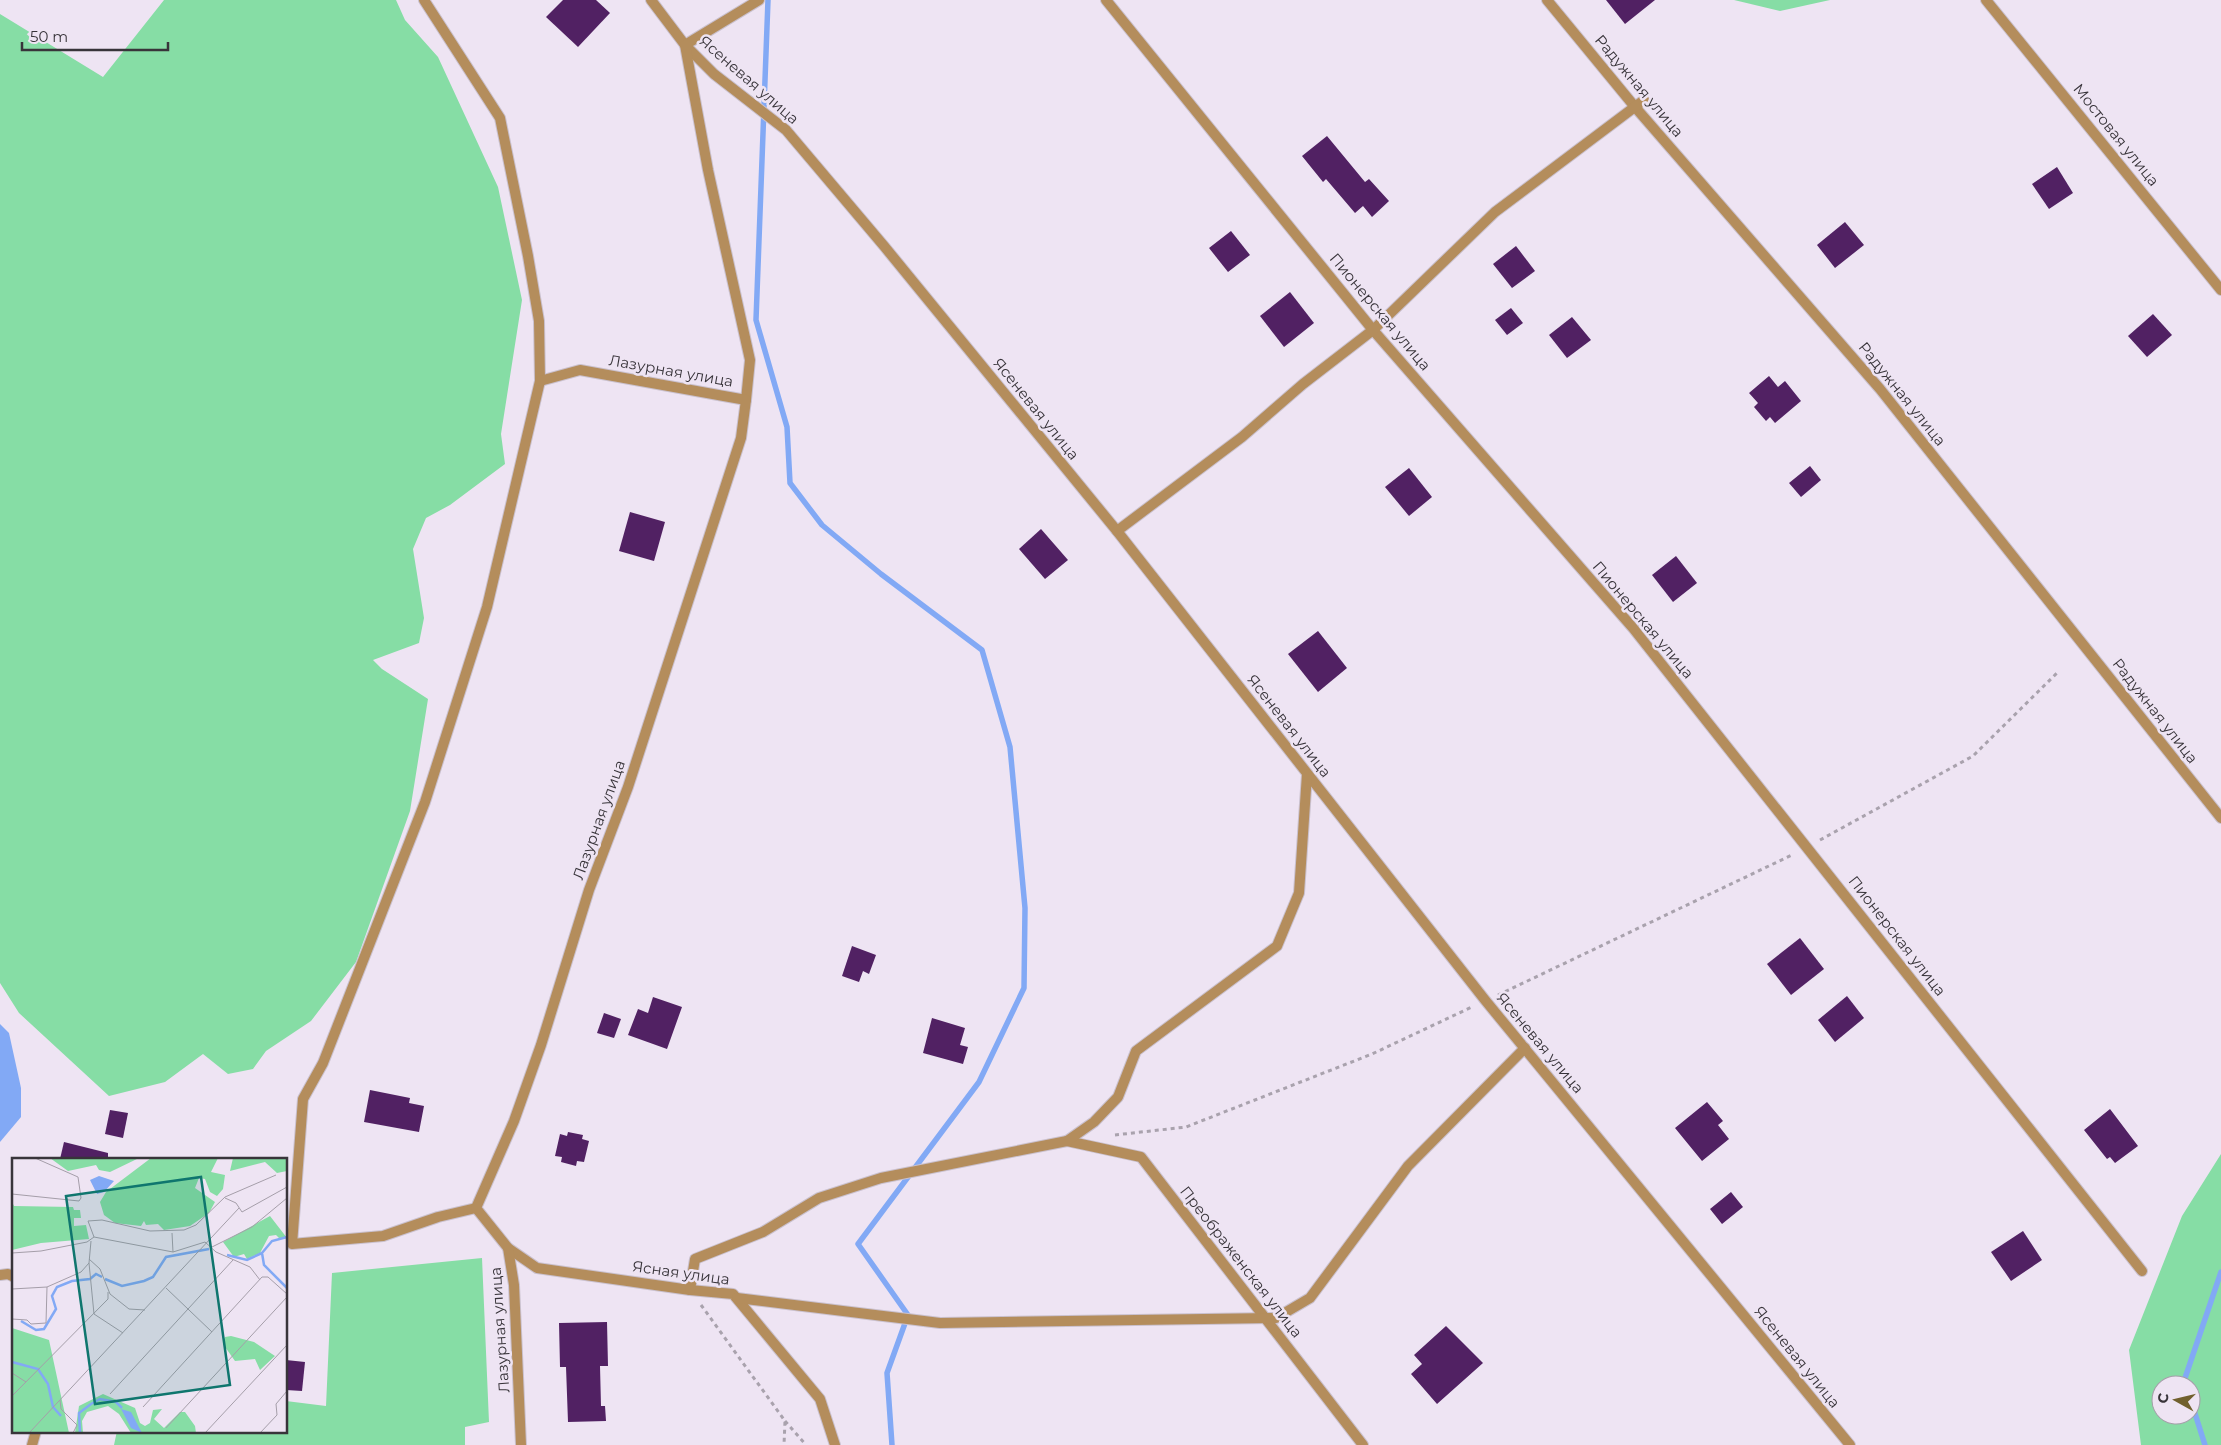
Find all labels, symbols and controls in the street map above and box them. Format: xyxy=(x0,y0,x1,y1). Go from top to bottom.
scale bar xyxy=(22,20,169,52)
text: 50 m xyxy=(30,27,68,46)
street label: Ясеневая улица xyxy=(696,31,803,128)
street label: Радужная улица xyxy=(1591,31,1688,141)
street label: Мостовая улица xyxy=(2069,80,2164,190)
street label: Пионерская улица xyxy=(1326,249,1435,374)
street label: Радужная улица xyxy=(1855,338,1950,449)
street label: Лазурная улица xyxy=(607,350,735,391)
street label: Ясеневая улица xyxy=(989,354,1083,463)
street label: Пионерская улица xyxy=(1589,557,1698,682)
street label: Радужная улица xyxy=(2108,654,2202,767)
street label: Ясеневая улица xyxy=(1243,670,1336,781)
street label: Лазурная улица xyxy=(568,757,629,882)
street label: Пионерская улица xyxy=(1844,872,1950,1000)
street label: Ясеневая улица xyxy=(1493,988,1588,1097)
inset map xyxy=(12,1158,288,1432)
street label: Преображенская улица xyxy=(1176,1182,1307,1341)
street label: Ясная улица xyxy=(631,1256,731,1289)
street label: Лазурная улица xyxy=(486,1267,513,1394)
street label: Ясеневая улица xyxy=(1750,1302,1844,1411)
north arrow xyxy=(2151,1375,2201,1425)
text: С xyxy=(2154,1392,2173,1404)

